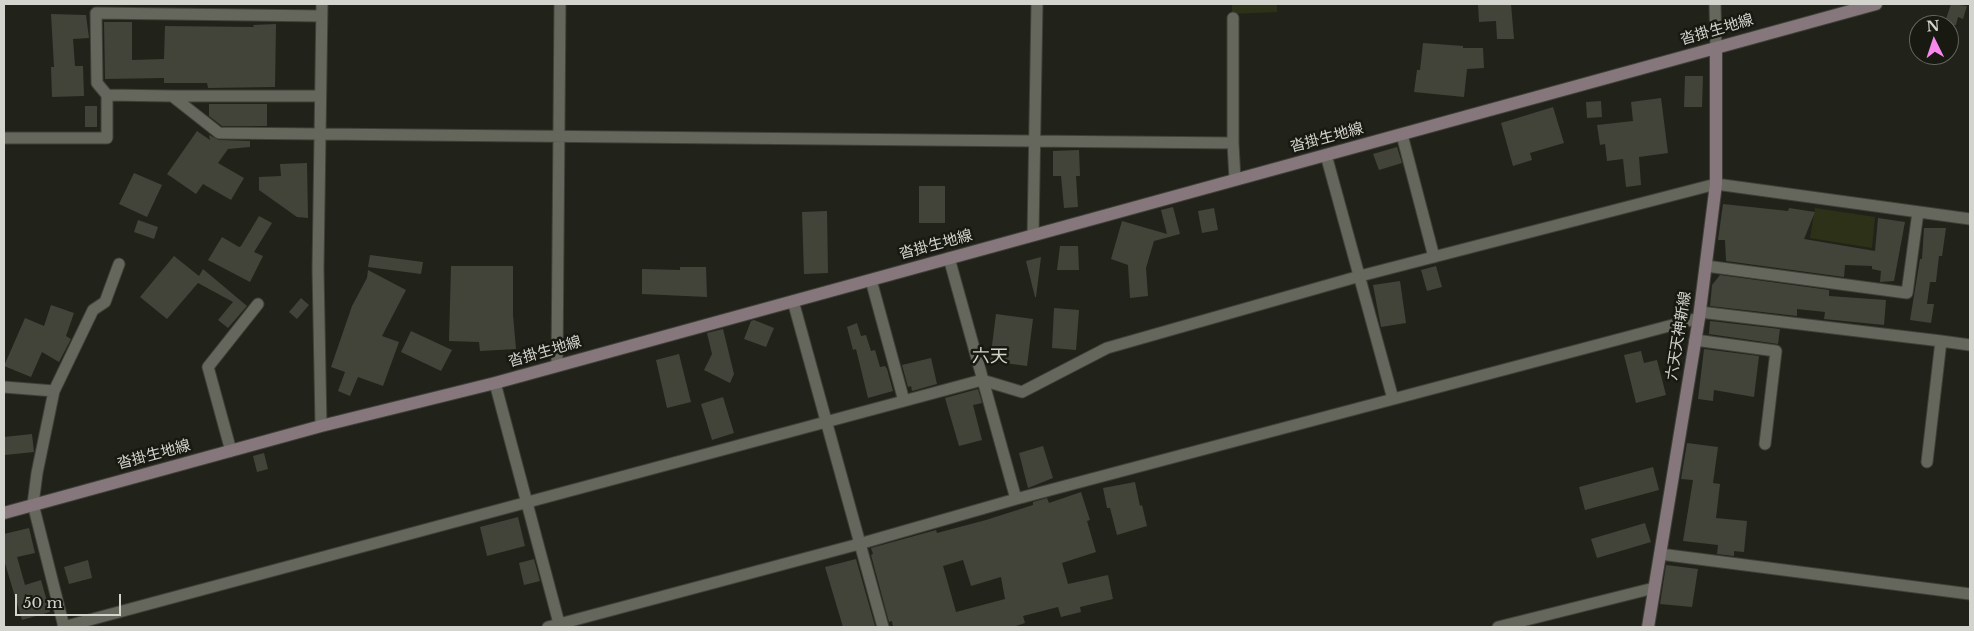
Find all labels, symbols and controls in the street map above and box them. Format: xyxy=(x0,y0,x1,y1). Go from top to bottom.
street label: 沓掛生地線 xyxy=(1678,11,1756,49)
north arrow xyxy=(1909,15,1959,65)
text: N xyxy=(1926,17,1940,35)
street label: 沓掛生地線 xyxy=(1288,120,1366,156)
street label: 沓掛生地線 xyxy=(897,227,975,263)
street label: 六天天神新線 xyxy=(1663,290,1695,382)
street label: 沓掛生地線 xyxy=(506,333,584,371)
district label: 六天 xyxy=(972,346,1008,368)
street label: 沓掛生地線 xyxy=(115,437,193,473)
scale bar xyxy=(18,584,124,616)
text: 50 m xyxy=(23,593,63,612)

